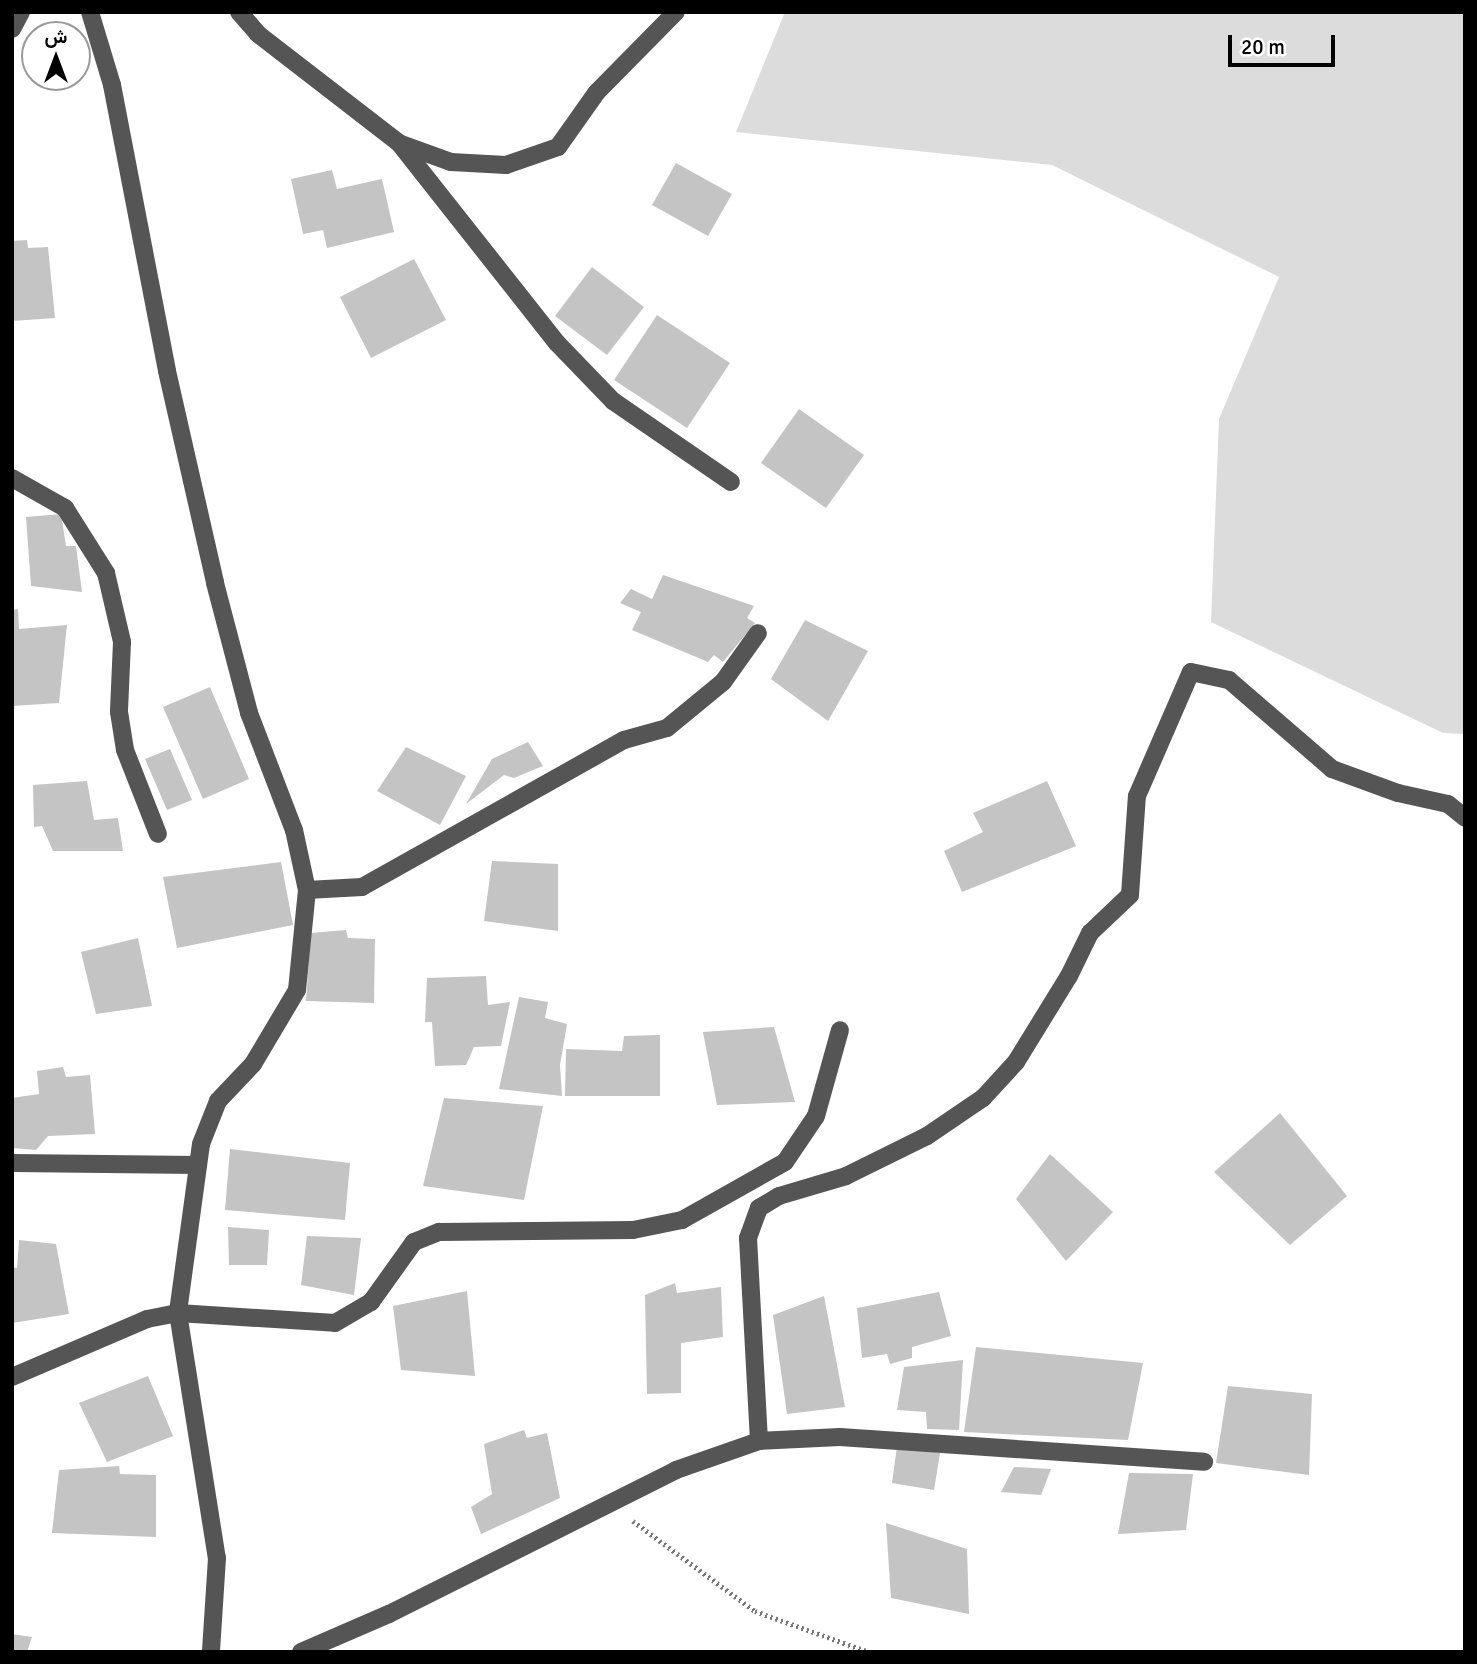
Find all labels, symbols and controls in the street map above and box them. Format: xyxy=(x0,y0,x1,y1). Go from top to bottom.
north arrow xyxy=(21,21,91,91)
scale bar xyxy=(1232,21,1339,65)
text: ش xyxy=(45,25,67,49)
text: 20 m xyxy=(1241,34,1285,60)

